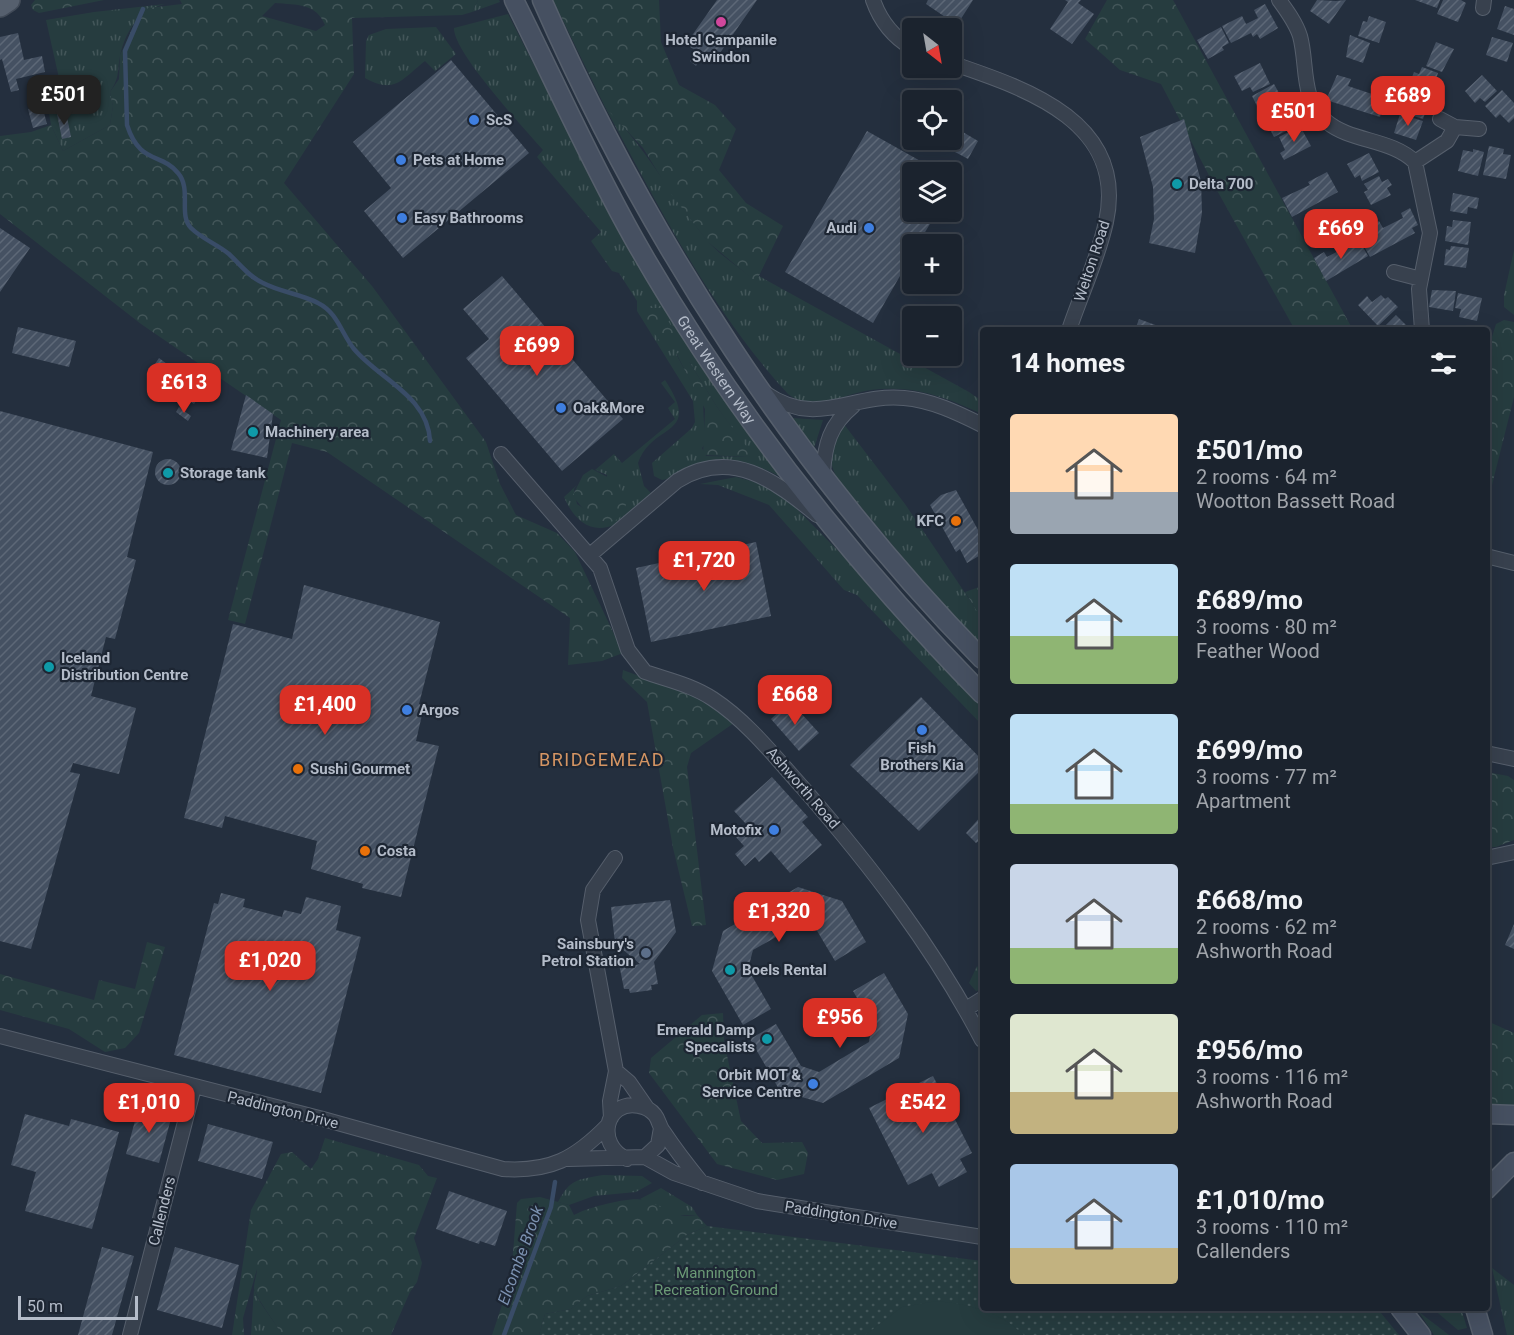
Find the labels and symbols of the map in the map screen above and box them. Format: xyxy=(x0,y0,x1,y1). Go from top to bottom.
marker: Hotel Campanile Swindon xyxy=(714,15,728,29)
north arrow xyxy=(902,18,962,78)
place label: Hotel Campanile Swindon xyxy=(665,31,777,66)
pin: £501 xyxy=(28,75,100,126)
pin: £689 xyxy=(1372,76,1444,127)
pin: £501 xyxy=(1258,92,1330,143)
place label: ScS xyxy=(486,111,512,129)
marker: ScS xyxy=(467,113,481,127)
place label: Pets at Home xyxy=(413,151,504,169)
marker: Pets at Home xyxy=(394,153,408,167)
place label: Delta 700 xyxy=(1189,175,1253,193)
marker: Delta 700 xyxy=(1170,177,1184,191)
place label: Easy Bathrooms xyxy=(414,209,524,227)
pin: £669 xyxy=(1305,209,1377,260)
marker: Easy Bathrooms xyxy=(395,211,409,225)
street label: Welton Road xyxy=(1070,218,1114,304)
place label: Audi xyxy=(826,219,857,237)
marker: Audi xyxy=(862,221,876,235)
street label: Great Western Way xyxy=(673,312,759,428)
pin: £699 xyxy=(501,326,573,377)
pin: £613 xyxy=(148,363,220,414)
place label: Oak&More xyxy=(573,399,644,417)
marker: Oak&More xyxy=(554,401,568,415)
place label: Machinery area xyxy=(265,423,369,441)
marker: Machinery area xyxy=(246,425,260,439)
place label: Storage tank xyxy=(180,464,267,482)
marker: Storage tank xyxy=(161,466,175,480)
place label: KFC xyxy=(916,512,944,530)
marker: KFC xyxy=(949,514,963,528)
pin: £1,720 xyxy=(655,541,753,592)
place label: Iceland Distribution Centre xyxy=(61,649,188,684)
marker: Iceland Distribution Centre xyxy=(42,660,56,674)
pin: £668 xyxy=(759,675,831,726)
pin: £1,400 xyxy=(276,685,374,736)
place label: Argos xyxy=(419,701,459,719)
marker: Argos xyxy=(400,703,414,717)
marker: Fish Brothers Kia xyxy=(915,723,929,737)
place label: Fish Brothers Kia xyxy=(880,739,964,774)
street label: Ashworth Road xyxy=(763,743,843,833)
district label: BRIDGEMEAD xyxy=(539,749,665,770)
place label: Sushi Gourmet xyxy=(310,760,410,778)
marker: Sushi Gourmet xyxy=(291,762,305,776)
place label: Motofix xyxy=(710,821,762,839)
marker: Motofix xyxy=(767,823,781,837)
place label: Costa xyxy=(377,842,416,860)
marker: Costa xyxy=(358,844,372,858)
pin: £1,320 xyxy=(730,892,828,943)
place label: Sainsbury's Petrol Station xyxy=(542,935,634,970)
pin: £1,020 xyxy=(221,941,319,992)
marker: Sainsbury's Petrol Station xyxy=(639,946,653,960)
place label: Boels Rental xyxy=(742,961,827,979)
marker: Boels Rental xyxy=(723,963,737,977)
pin: £956 xyxy=(804,998,876,1049)
place label: Emerald Damp Specalists xyxy=(657,1021,755,1056)
marker: Emerald Damp Specalists xyxy=(760,1032,774,1046)
place label: Orbit MOT & Service Centre xyxy=(702,1066,801,1101)
marker: Orbit MOT & Service Centre xyxy=(806,1077,820,1091)
pin: £1,010 xyxy=(100,1083,198,1134)
pin: £542 xyxy=(887,1083,959,1134)
street label: Paddington Drive xyxy=(226,1087,340,1133)
street label: Callenders xyxy=(145,1175,179,1247)
street label: Paddington Drive xyxy=(783,1197,899,1233)
water label: Elcombe Brook xyxy=(494,1202,548,1307)
park label: Mannington Recreation Ground xyxy=(654,1264,778,1299)
scale bar xyxy=(18,1293,138,1320)

